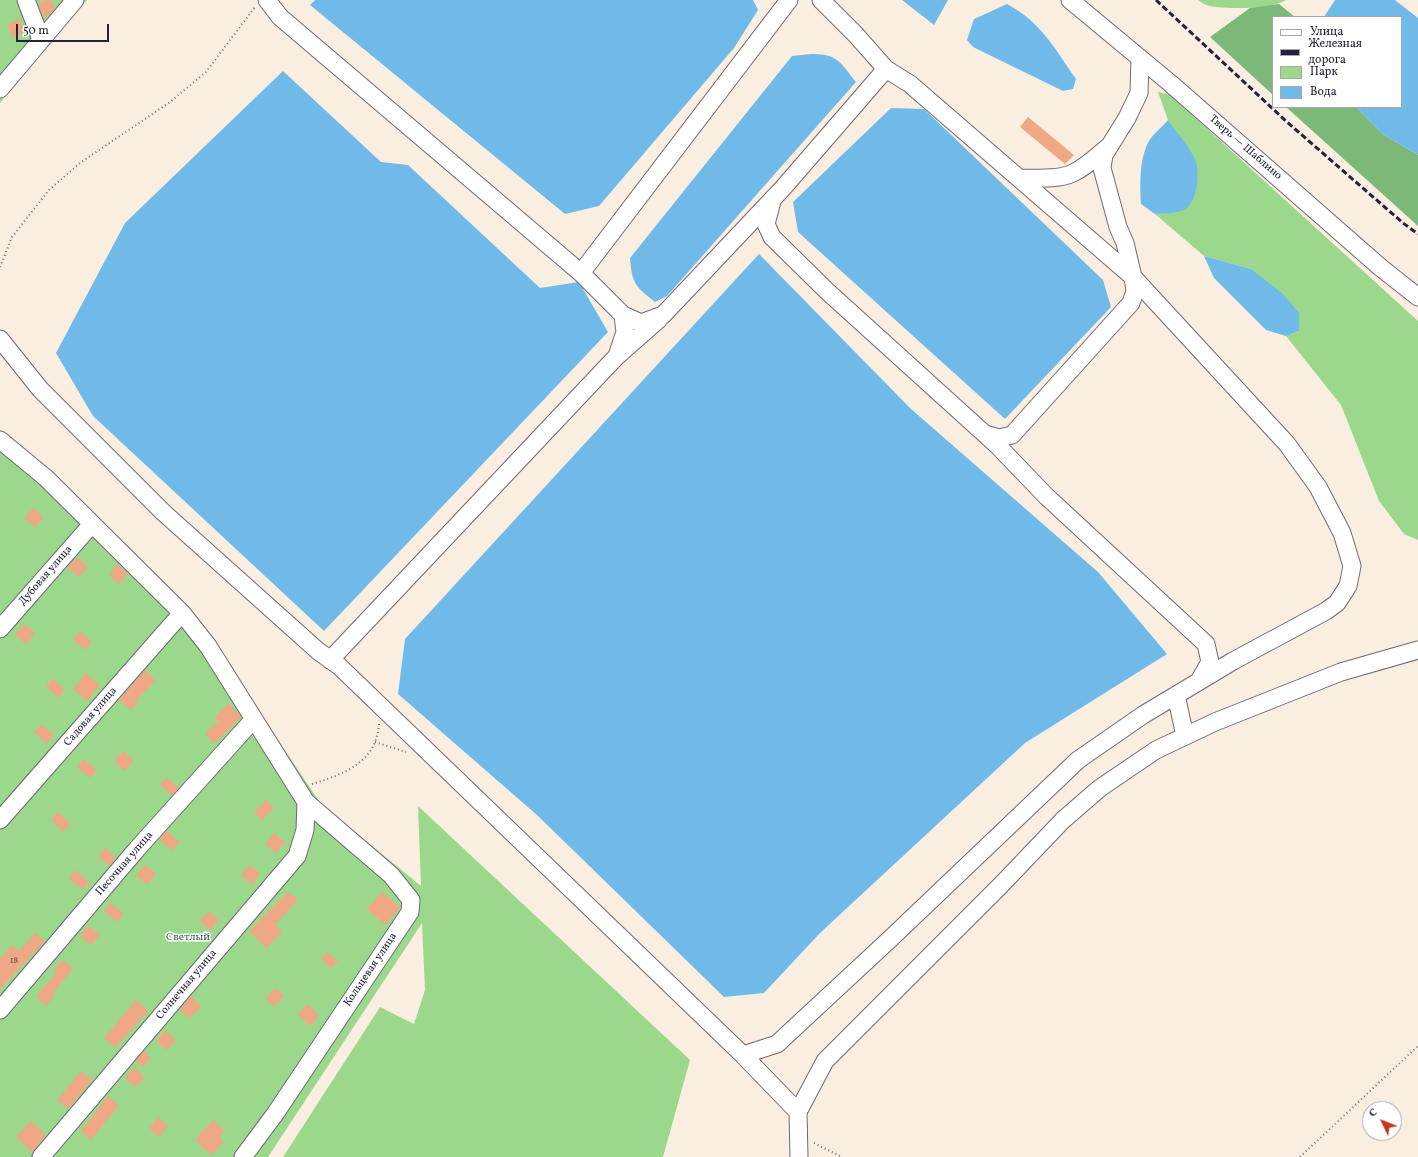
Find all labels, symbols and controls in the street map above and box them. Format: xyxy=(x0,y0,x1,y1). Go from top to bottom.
scale bar xyxy=(18,16,111,42)
legend xyxy=(1272,16,1402,108)
text: 50 m xyxy=(23,23,49,39)
text: Улица xyxy=(1310,24,1343,40)
text: Железная дорога xyxy=(1308,36,1362,68)
text: Парк xyxy=(1310,64,1338,80)
text: Вода xyxy=(1310,84,1337,100)
street label: Тверь — Шаблино xyxy=(1206,113,1284,183)
street label: Дубовая улица xyxy=(16,543,76,609)
street label: Садовая улица xyxy=(62,685,120,749)
street label: Песочная улица xyxy=(94,829,156,899)
park label: Светлый xyxy=(166,931,210,945)
street label: Кольцевая улица xyxy=(342,931,400,1009)
street label: Солнечная улица xyxy=(154,947,220,1023)
house number: 18 xyxy=(10,956,18,966)
north arrow xyxy=(1362,1101,1402,1141)
text: С xyxy=(1366,1105,1381,1121)

